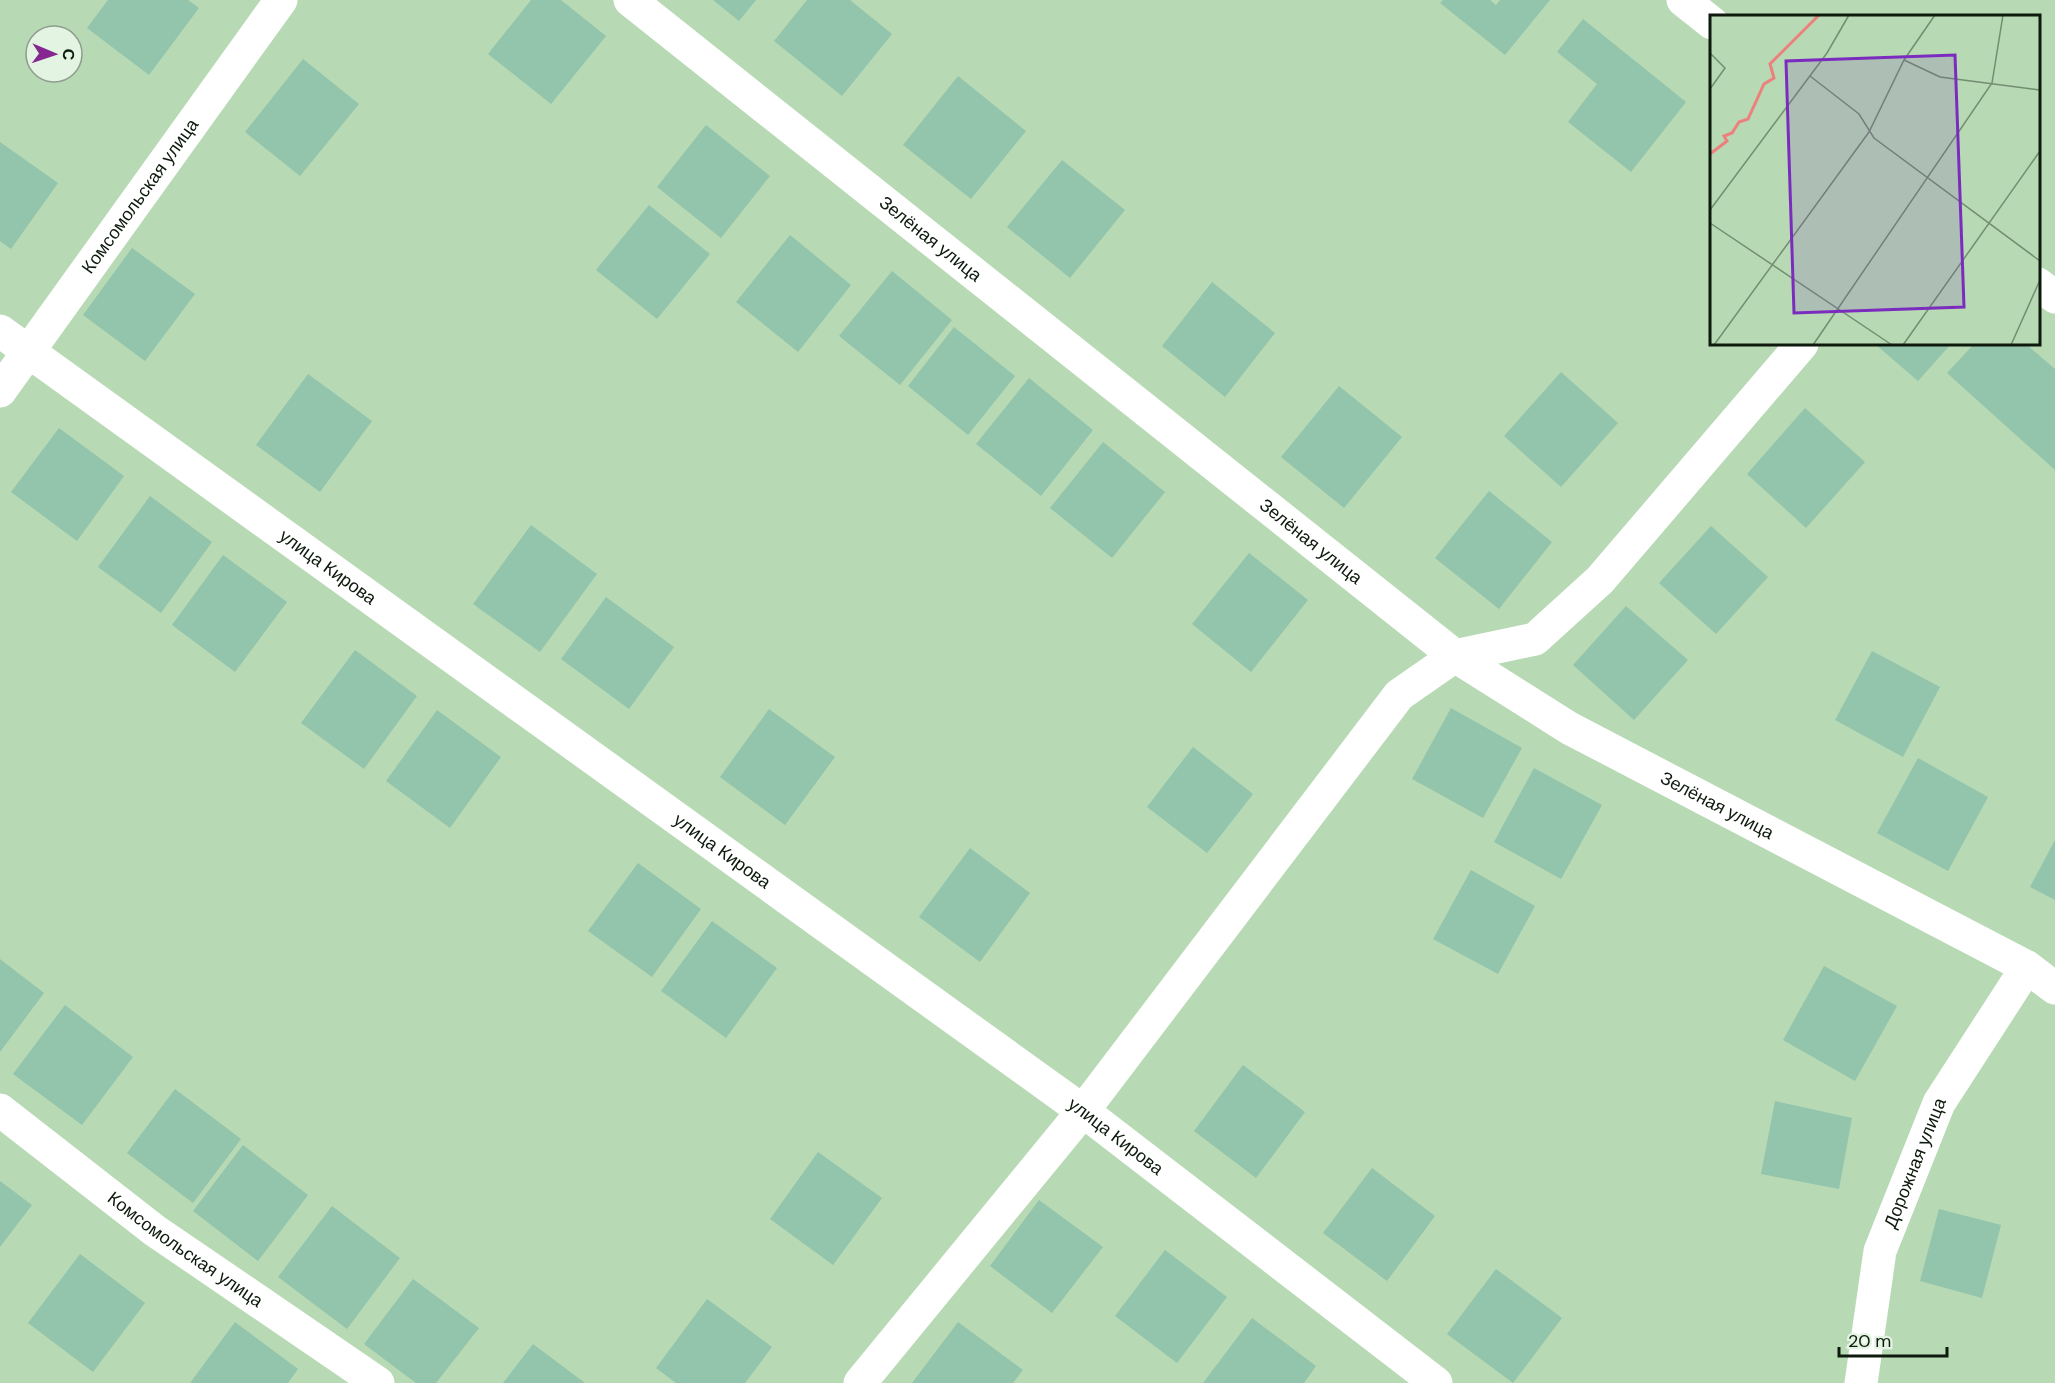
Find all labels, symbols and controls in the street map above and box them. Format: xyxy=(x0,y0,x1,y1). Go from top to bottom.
inset map xyxy=(1710,15,2040,345)
north arrow xyxy=(24,24,84,84)
text: С xyxy=(58,48,79,61)
street label: Комсомольская улица xyxy=(76,113,204,278)
street label: Зелёная улица xyxy=(874,191,988,288)
street label: Зелёная улица xyxy=(1255,493,1368,590)
street label: улица Кирова xyxy=(274,524,382,611)
street label: Зелёная улица xyxy=(1656,766,1779,845)
street label: улица Кирова xyxy=(669,808,776,895)
street label: улица Кирова xyxy=(1063,1092,1169,1181)
street label: Дорожная улица xyxy=(1878,1093,1952,1232)
street label: Комсомольская улица xyxy=(103,1186,268,1313)
scale bar xyxy=(1839,1320,1947,1358)
text: 20 m xyxy=(1848,1329,1891,1353)

